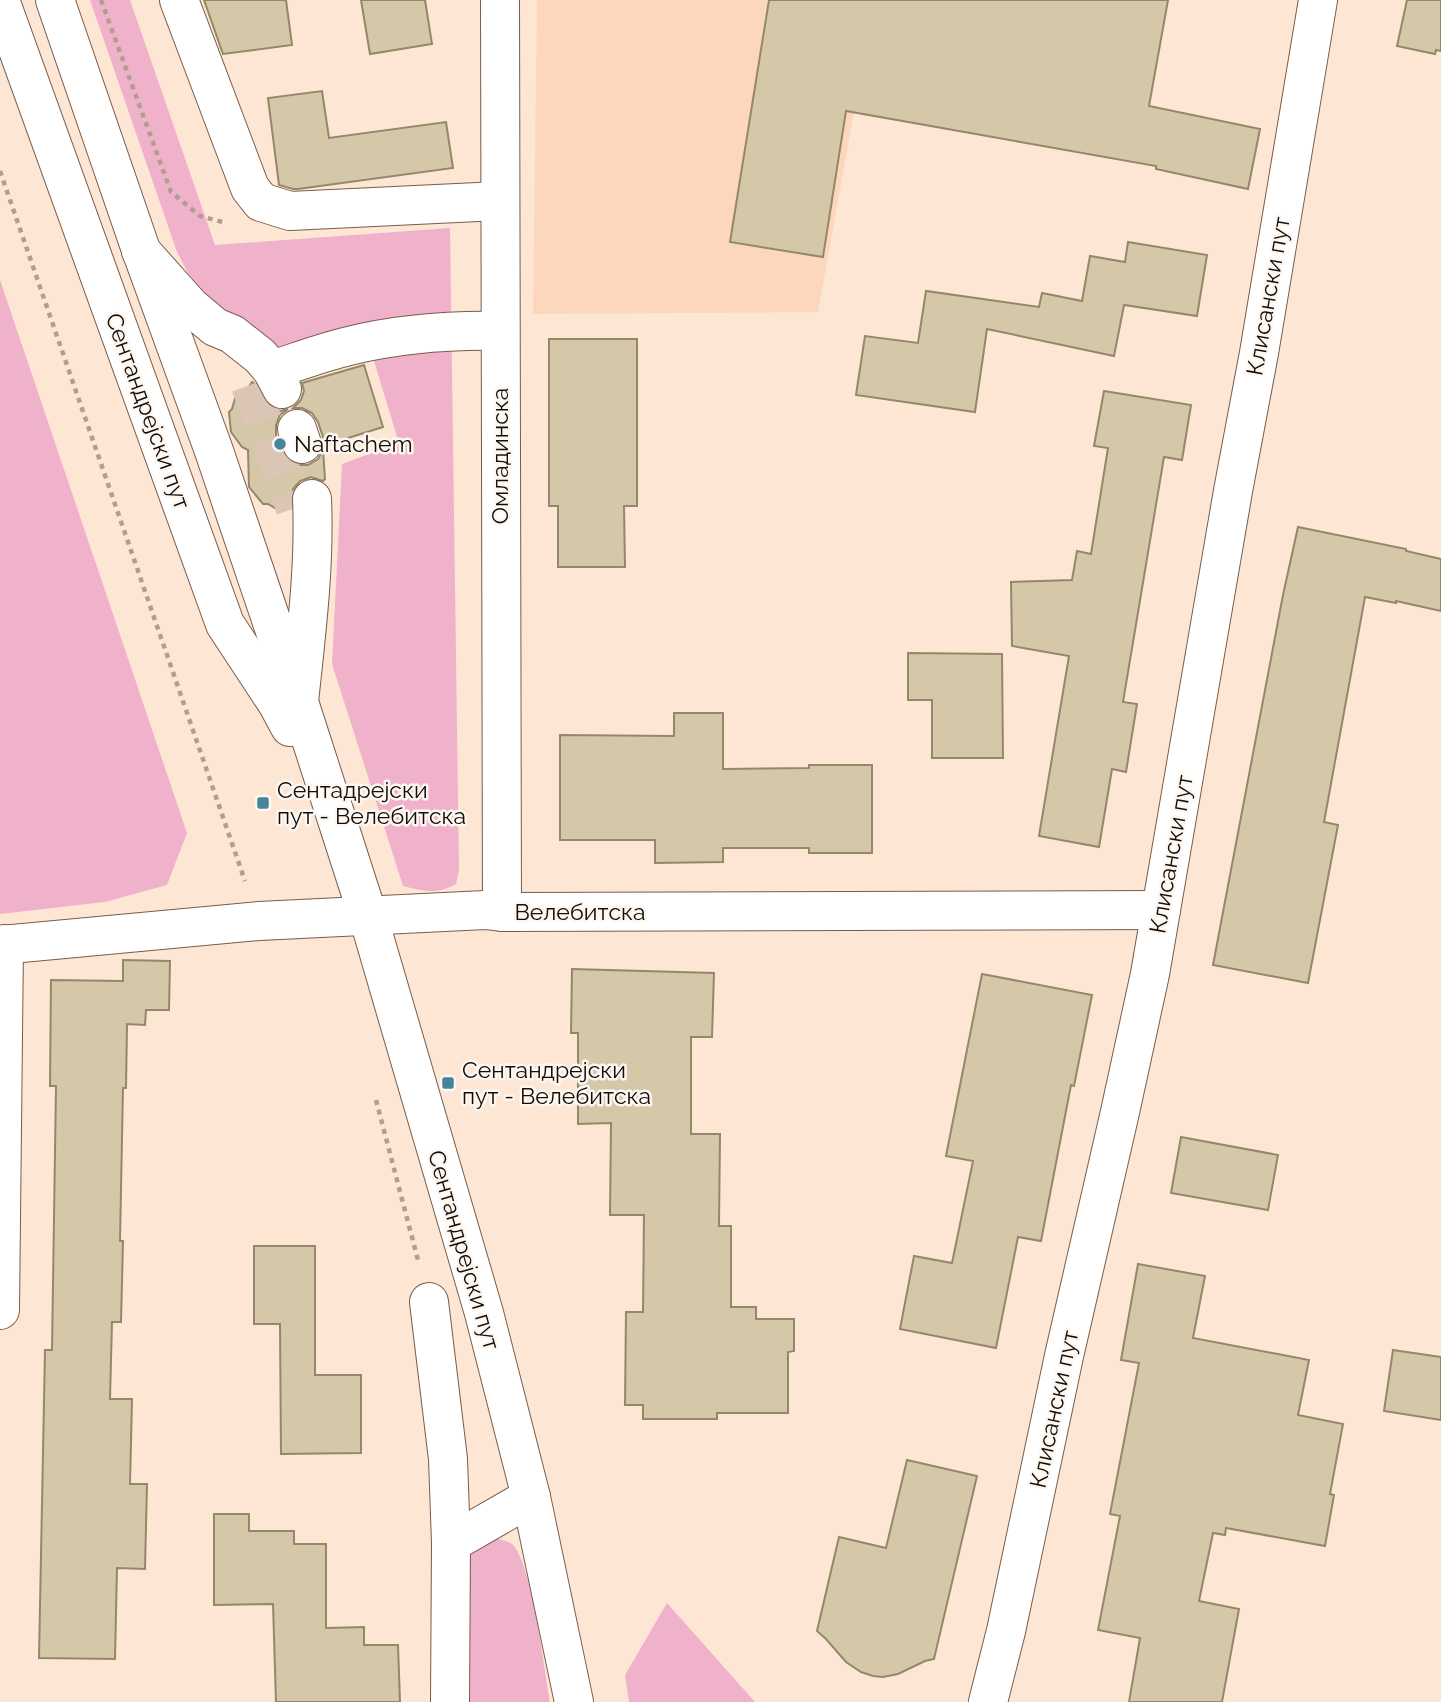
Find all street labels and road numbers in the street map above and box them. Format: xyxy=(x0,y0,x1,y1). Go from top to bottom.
street label: Клисански пут xyxy=(1240,215,1295,377)
street label: Сентандрејски пут xyxy=(100,309,196,512)
street label: Омладинска xyxy=(486,388,513,524)
street label: Клисански пут xyxy=(1143,773,1198,935)
street label: Велебитска xyxy=(514,898,646,925)
street label: Сентандрејски пут xyxy=(423,1147,506,1353)
street label: Клисански пут xyxy=(1024,1328,1083,1490)

